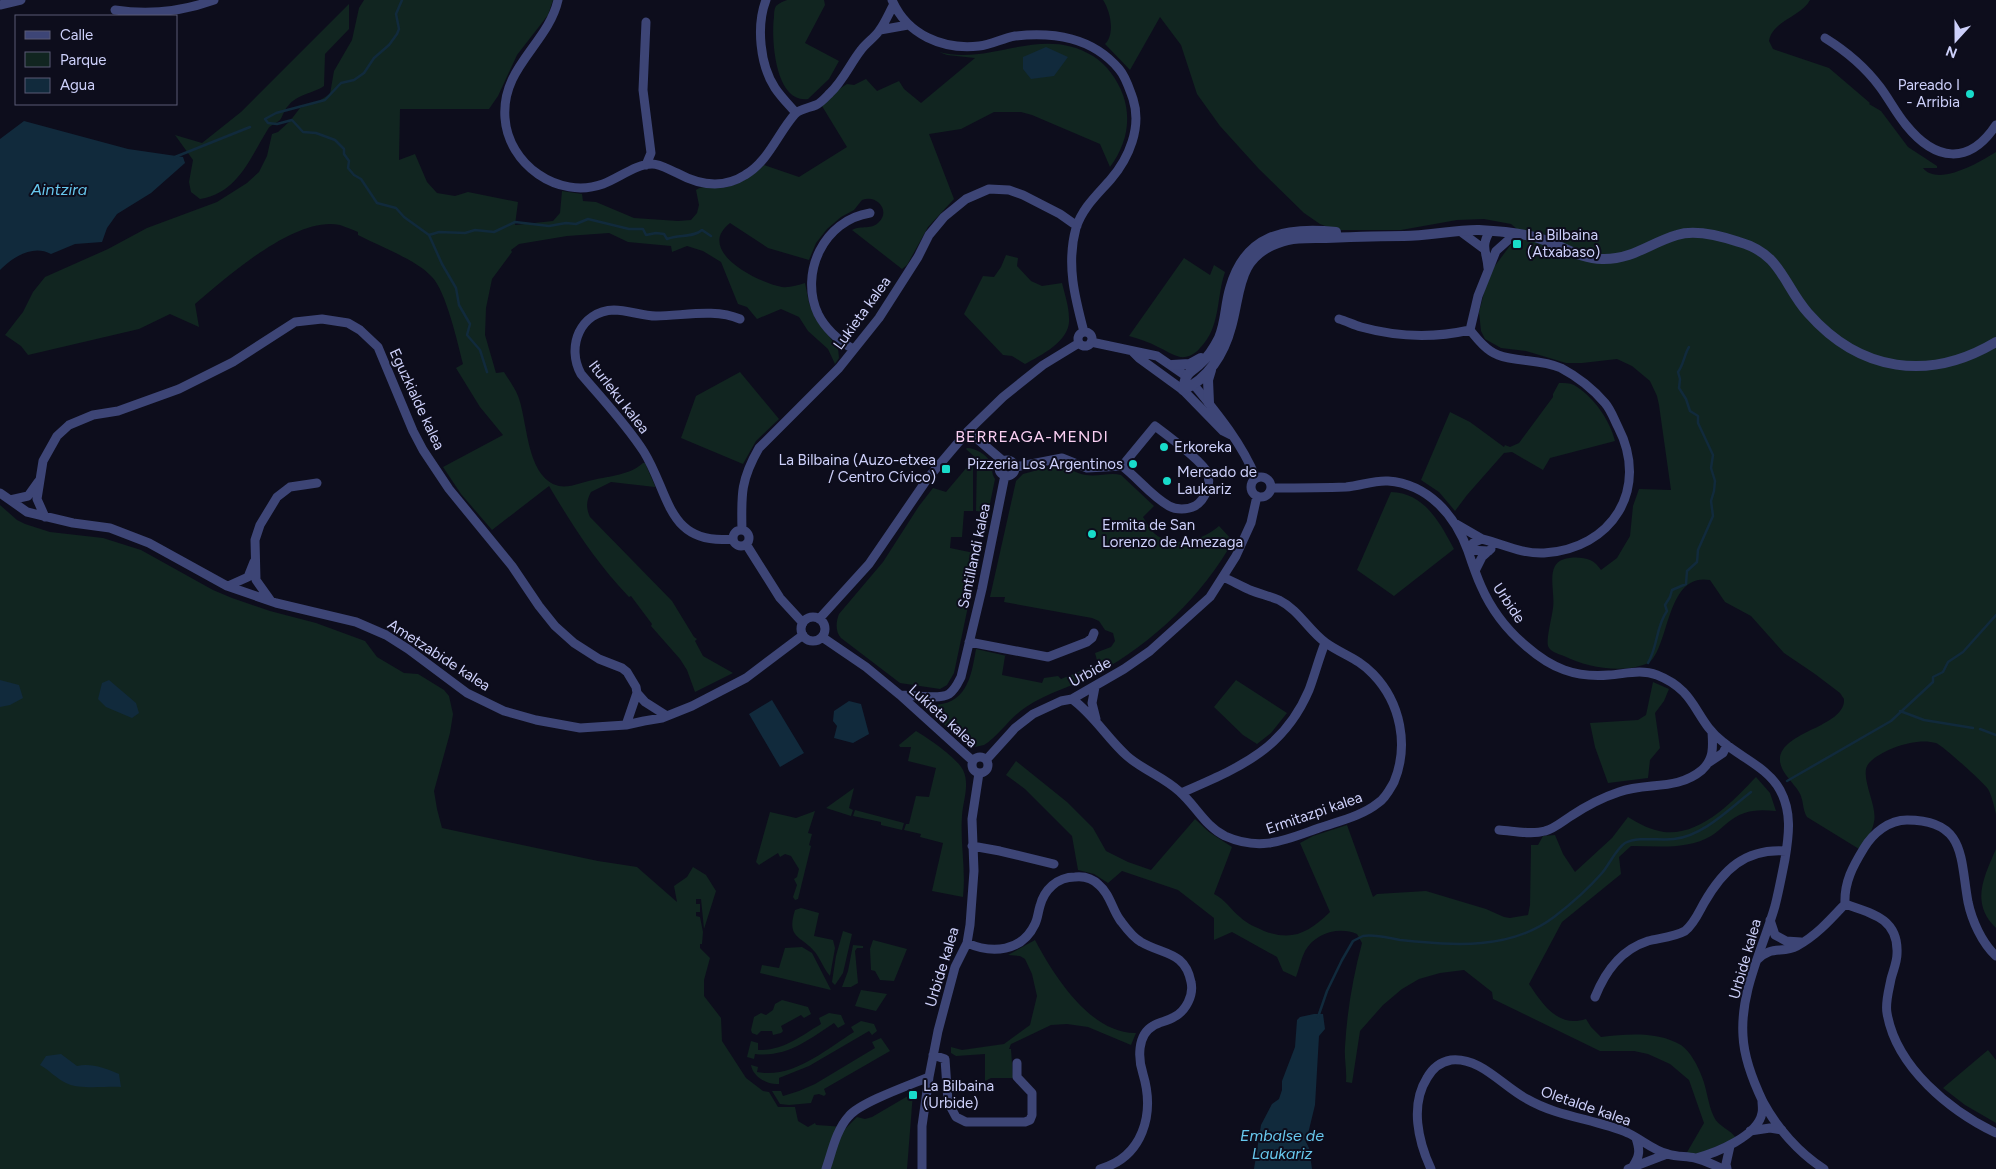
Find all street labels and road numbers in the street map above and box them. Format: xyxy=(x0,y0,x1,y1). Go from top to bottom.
street label: Lukieta kalea xyxy=(829,273,895,353)
street label: Eguzkialde kalea xyxy=(386,345,448,453)
street label: Iturleku kalea xyxy=(585,357,653,437)
street label: Santillandi kalea xyxy=(954,502,994,610)
street label: Urbide xyxy=(1489,579,1529,627)
street label: Ametzabide kalea xyxy=(384,615,494,695)
street label: Urbide xyxy=(1066,653,1114,691)
street label: Lukieta kalea xyxy=(905,681,981,751)
street label: Ermitazpi kalea xyxy=(1263,788,1365,838)
street label: Urbide kalea xyxy=(1725,917,1765,1001)
street label: Urbide kalea xyxy=(921,925,963,1009)
street label: Oletalde kalea xyxy=(1538,1082,1634,1130)

